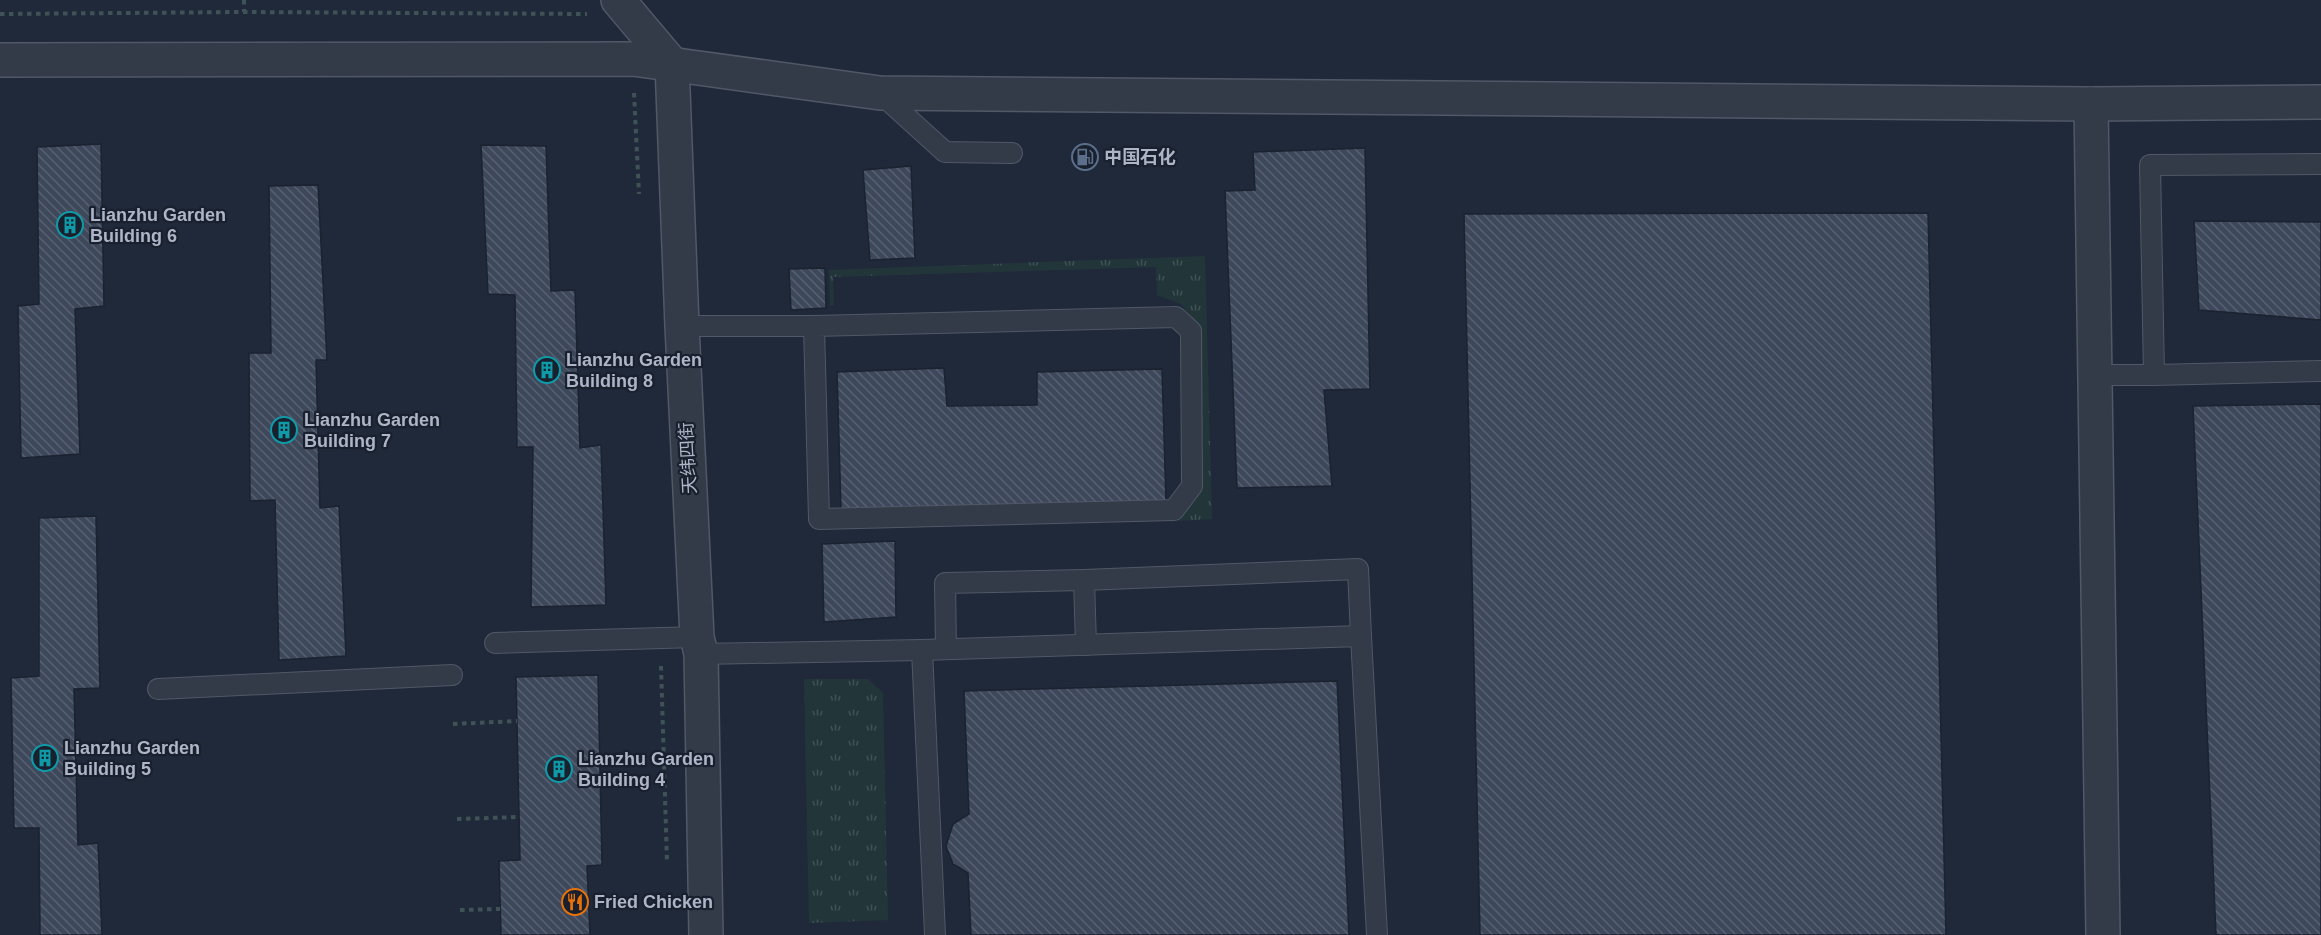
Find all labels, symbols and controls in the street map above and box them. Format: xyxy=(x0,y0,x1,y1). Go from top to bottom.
fuel station icon: 中国石化 xyxy=(1070,142,1100,172)
place label: 中国石化 xyxy=(1104,147,1176,167)
place label: Lianzhu Garden Building 6 xyxy=(90,205,226,246)
building icon: Lianzhu Garden Building 6 xyxy=(55,210,85,240)
place label: Lianzhu Garden Building 8 xyxy=(566,350,702,391)
building icon: Lianzhu Garden Building 8 xyxy=(532,355,562,385)
place label: Lianzhu Garden Building 7 xyxy=(304,410,440,451)
building icon: Lianzhu Garden Building 7 xyxy=(269,415,299,445)
street label: 天纬四街 xyxy=(676,422,700,494)
place label: Lianzhu Garden Building 5 xyxy=(64,738,200,779)
building icon: Lianzhu Garden Building 5 xyxy=(30,743,60,773)
place label: Lianzhu Garden Building 4 xyxy=(578,749,714,790)
building icon: Lianzhu Garden Building 4 xyxy=(544,754,574,784)
restaurant icon: Fried Chicken xyxy=(560,887,590,917)
place label: Fried Chicken xyxy=(594,892,713,912)

